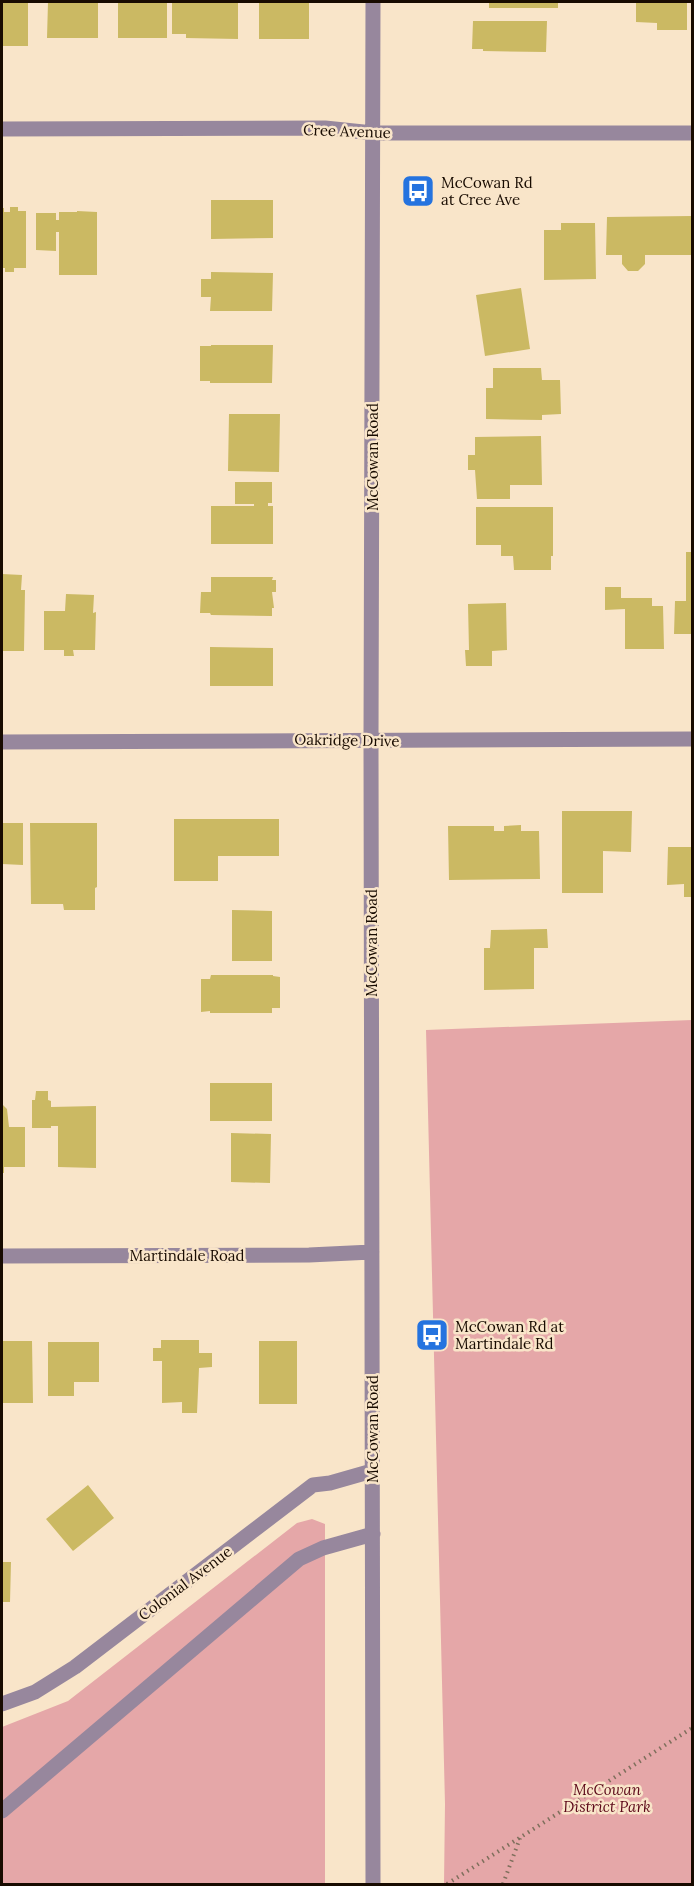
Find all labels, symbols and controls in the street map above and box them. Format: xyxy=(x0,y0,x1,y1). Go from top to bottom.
street label: Cree Avenue xyxy=(303,120,391,142)
bus stop icon: McCowan Rd at Cree Ave xyxy=(400,173,436,209)
place label: McCowan Rd at Cree Ave xyxy=(441,173,533,209)
street label: McCowan Road xyxy=(363,403,382,511)
street label: Oakridge Drive xyxy=(294,730,400,750)
street label: McCowan Road xyxy=(362,889,381,997)
street label: Martindale Road xyxy=(130,1246,244,1265)
bus stop icon: McCowan Rd at Martindale Rd xyxy=(414,1317,450,1353)
place label: McCowan Rd at Martindale Rd xyxy=(455,1317,564,1353)
street label: McCowan Road xyxy=(363,1375,382,1483)
street label: Colonial Avenue xyxy=(135,1542,235,1624)
park label: McCowan District Park xyxy=(563,1780,651,1816)

